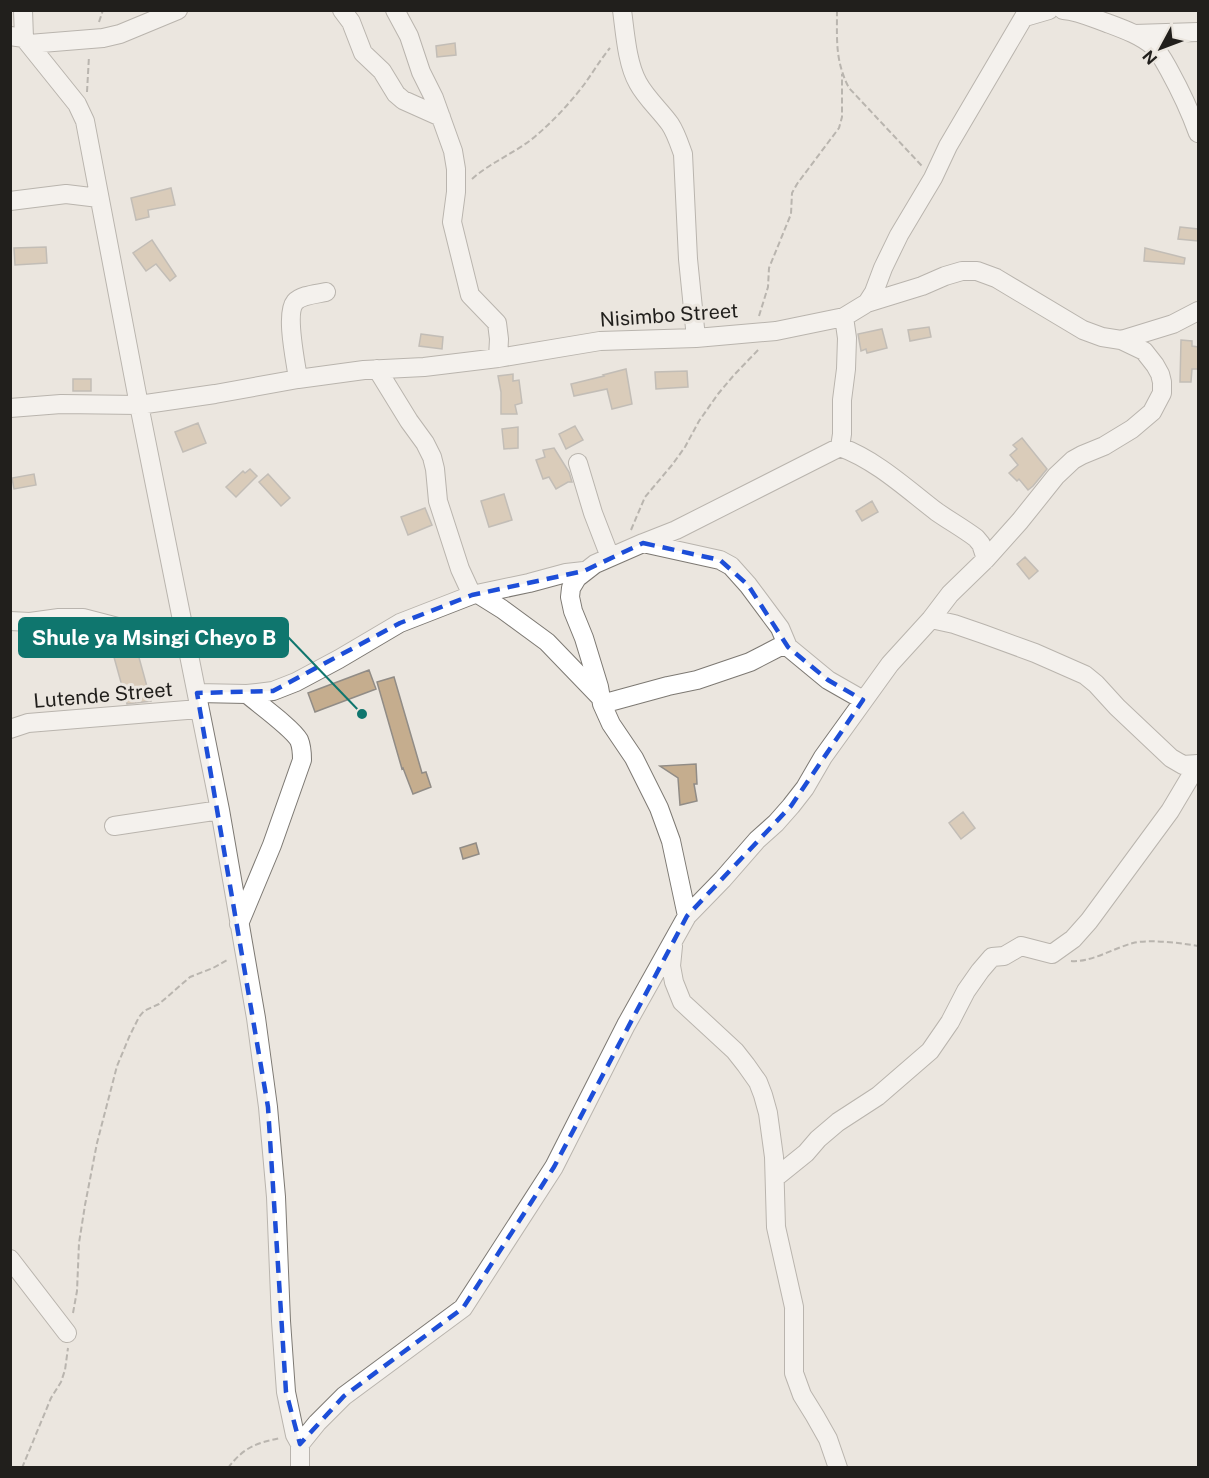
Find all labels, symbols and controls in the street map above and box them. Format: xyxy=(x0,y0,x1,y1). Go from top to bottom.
north arrow xyxy=(1131,18,1191,78)
text: N xyxy=(1139,47,1161,68)
street label: Nisimbo Street xyxy=(599,298,739,332)
callout: Shule ya Msingi Cheyo B xyxy=(19,618,288,657)
text: Shule ya Msingi Cheyo B xyxy=(32,625,276,650)
street label: Lutende Street xyxy=(32,677,174,713)

